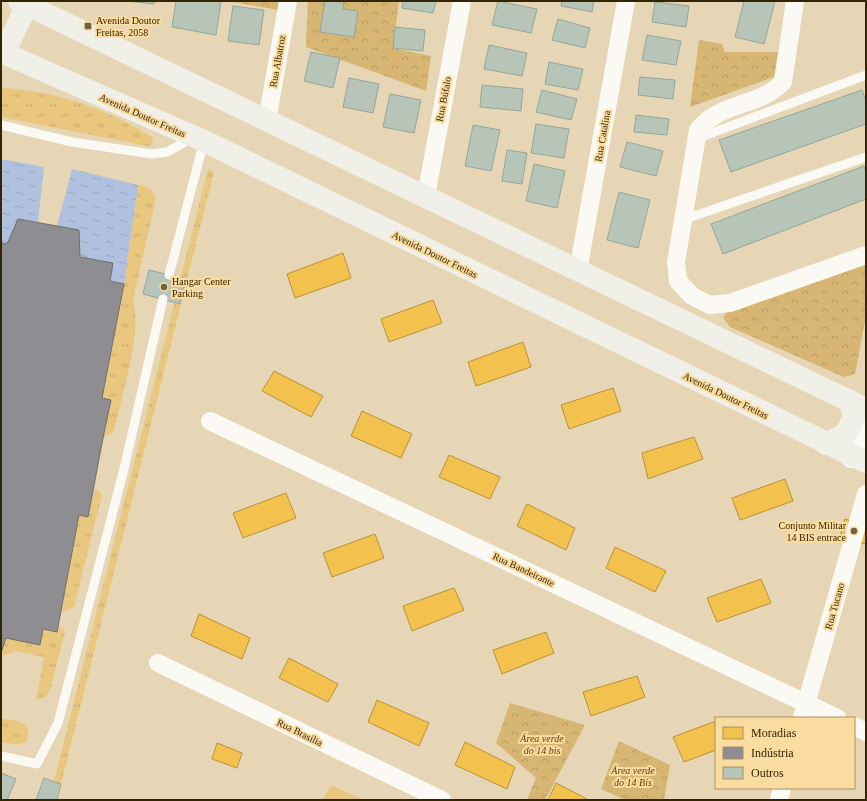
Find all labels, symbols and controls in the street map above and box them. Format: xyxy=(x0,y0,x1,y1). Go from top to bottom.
place label: Avenida Doutor Freitas, 2058 xyxy=(96,15,161,38)
marker: Avenida Doutor Freitas, 2058 xyxy=(83,21,93,31)
street label: Rua Albatroz xyxy=(267,33,288,88)
street label: Rua Búfalo xyxy=(434,76,453,123)
street label: Avenida Doutor Freitas xyxy=(98,91,188,140)
street label: Rua Catalina xyxy=(593,109,613,163)
street label: Avenida Doutor Freitas xyxy=(390,229,479,280)
place label: Hangar Center Parking xyxy=(172,276,231,299)
marker: Hangar Center Parking xyxy=(159,282,169,292)
street label: Avenida Doutor Freitas xyxy=(681,370,770,421)
place label: Conjunto Militar 14 BIS entrace xyxy=(779,520,847,543)
marker: Conjunto Militar 14 BIS entrace xyxy=(849,526,859,536)
street label: Rua Bandeirante xyxy=(491,550,557,589)
street label: Rua Tucano xyxy=(823,582,846,631)
street label: Rua Brasília xyxy=(275,717,325,749)
legend xyxy=(715,717,855,789)
text: Moradias xyxy=(751,726,797,740)
park label: Área verde do 14 bis xyxy=(519,733,564,756)
text: Indústria xyxy=(751,746,794,760)
park label: Área verde do 14 Bis xyxy=(610,765,655,788)
text: Outros xyxy=(751,766,784,780)

